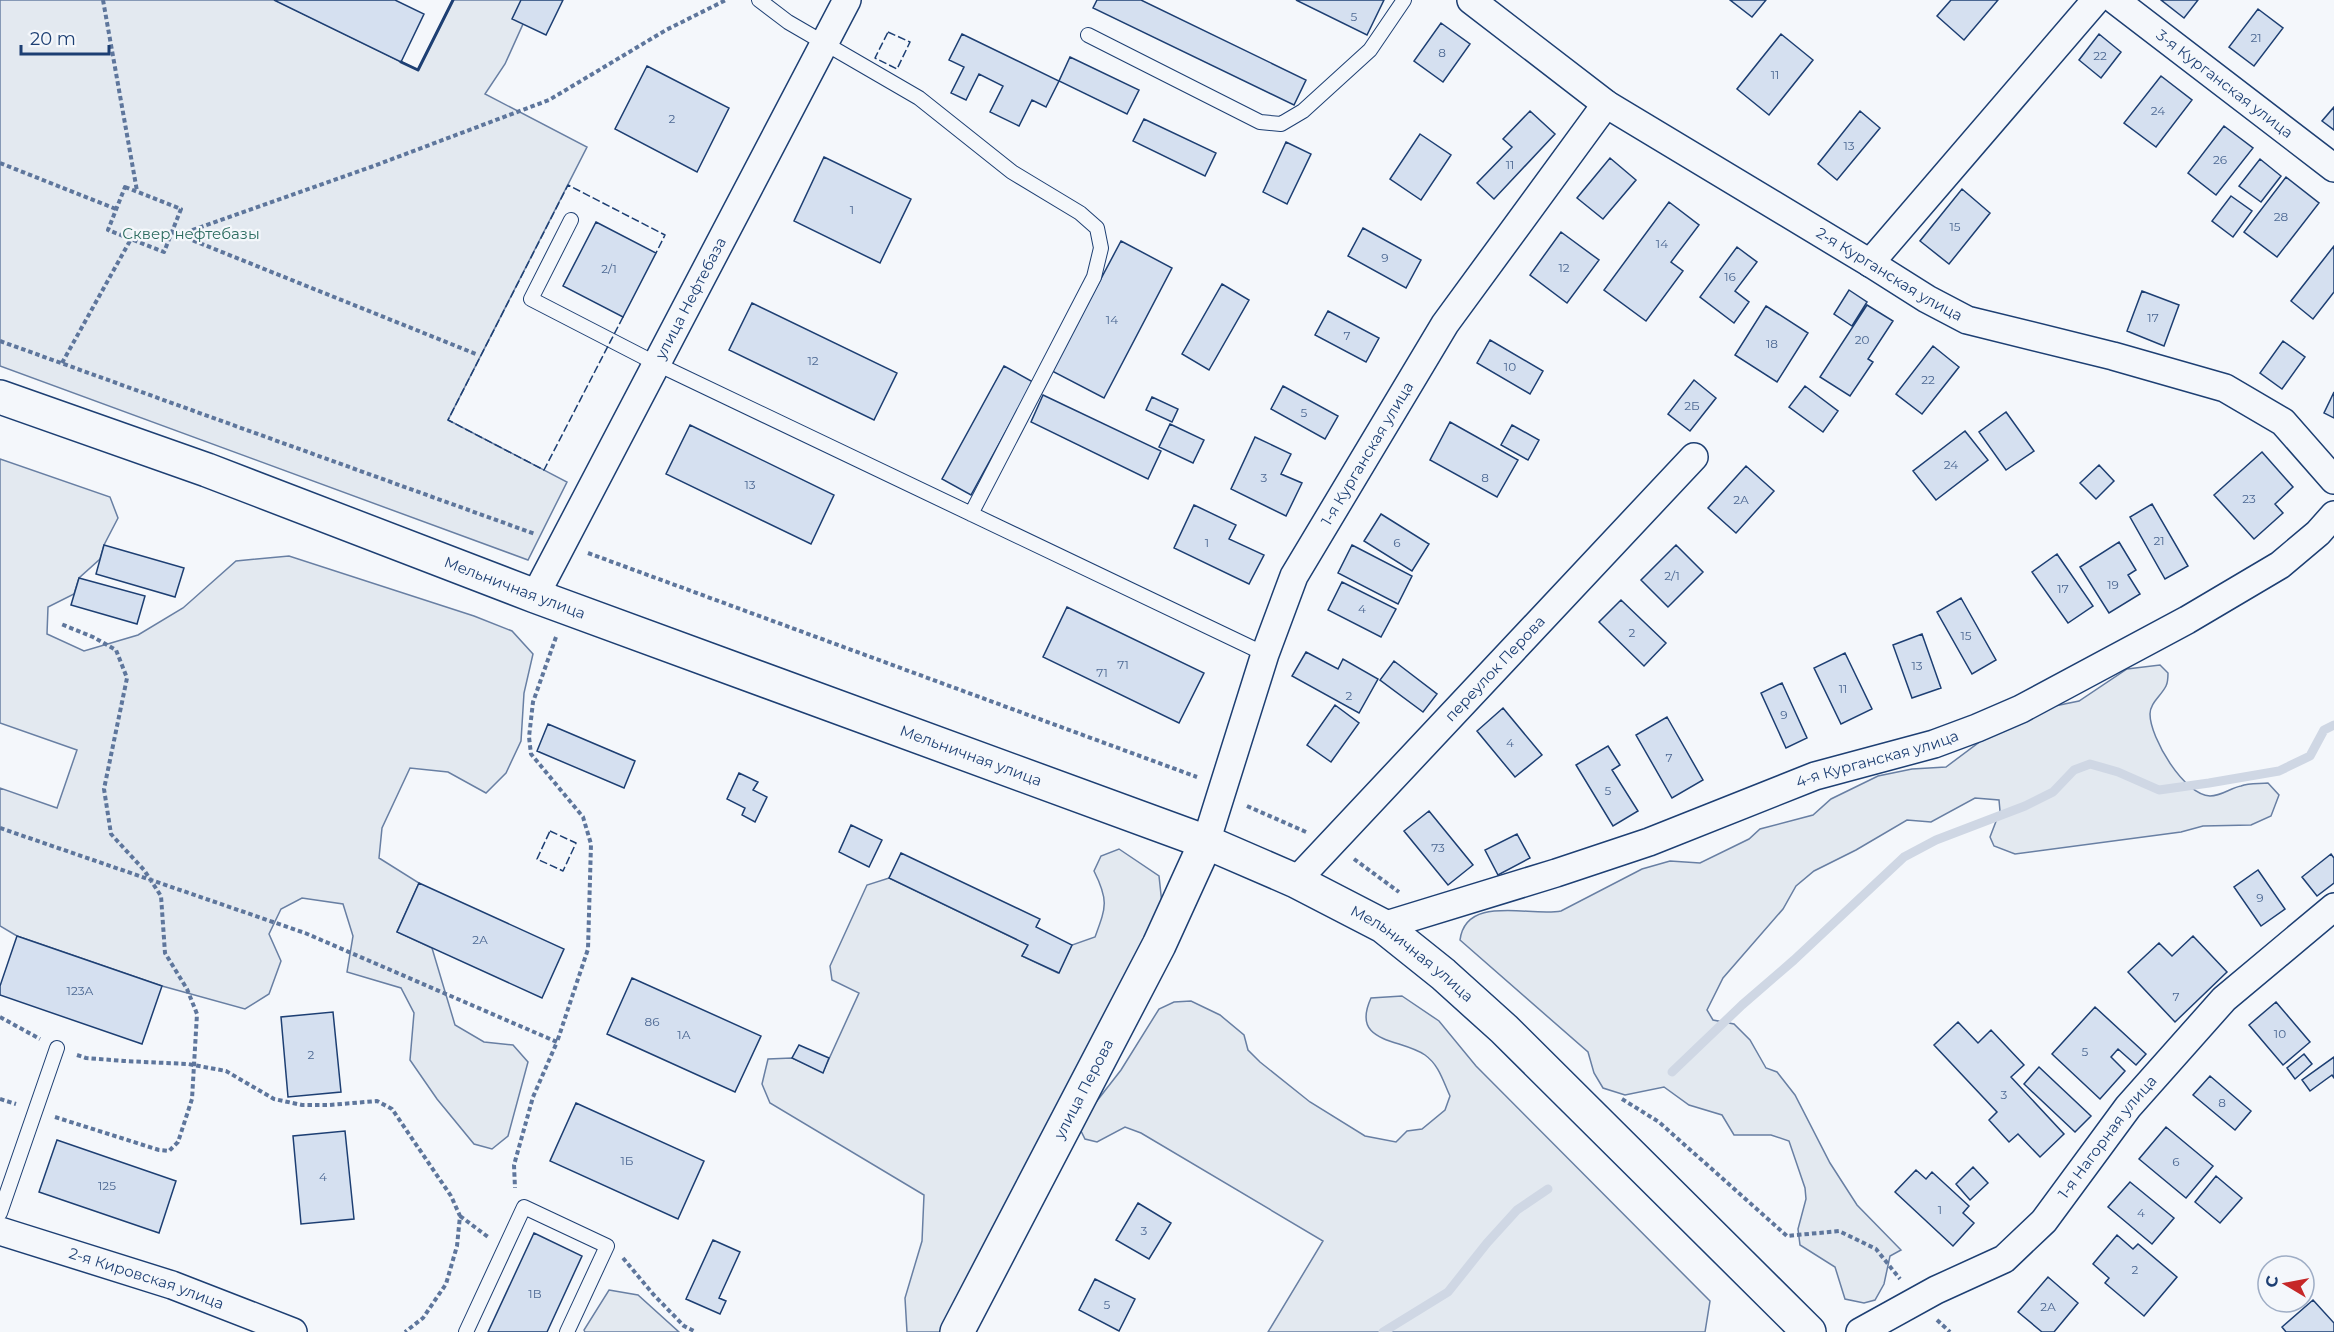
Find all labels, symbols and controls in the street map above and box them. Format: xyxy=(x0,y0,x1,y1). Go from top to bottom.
house number: 5 xyxy=(1351,9,1358,24)
scale bar xyxy=(21,18,110,56)
street label: 3-я Курганская улица xyxy=(2153,25,2297,142)
text: 20 m xyxy=(30,28,76,50)
house number: 21 xyxy=(2250,30,2262,45)
house number: 8 xyxy=(1438,45,1446,60)
house number: 22 xyxy=(2093,48,2107,63)
house number: 11 xyxy=(1771,67,1779,82)
house number: 24 xyxy=(2151,103,2165,118)
house number: 2 xyxy=(669,111,676,126)
house number: 13 xyxy=(1843,138,1855,153)
house number: 26 xyxy=(2213,152,2227,167)
house number: 11 xyxy=(1506,157,1514,172)
house number: 1 xyxy=(850,202,854,217)
house number: 28 xyxy=(2274,209,2289,224)
house number: 15 xyxy=(1949,219,1961,234)
street label: 2-я Курганская улица xyxy=(1813,223,1966,325)
park label: Сквер нефтебазы xyxy=(122,224,260,243)
street label: улица Нефтебаза xyxy=(650,234,730,363)
house number: 14 xyxy=(1656,236,1668,251)
house number: 9 xyxy=(1381,250,1389,265)
house number: 12 xyxy=(1558,260,1570,275)
house number: 2/1 xyxy=(601,261,617,276)
house number: 16 xyxy=(1724,269,1736,284)
house number: 17 xyxy=(2147,310,2159,325)
house number: 14 xyxy=(1106,312,1118,327)
house number: 7 xyxy=(1343,328,1351,343)
house number: 20 xyxy=(1855,332,1869,347)
house number: 18 xyxy=(1766,336,1778,351)
house number: 12 xyxy=(807,353,819,368)
house number: 10 xyxy=(1504,359,1516,374)
house number: 22 xyxy=(1921,372,1935,387)
street label: 1-я Курганская улица xyxy=(1317,378,1417,529)
house number: 2Б xyxy=(1684,398,1700,413)
house number: 5 xyxy=(1301,405,1308,420)
house number: 24 xyxy=(1944,457,1958,472)
house number: 3 xyxy=(1261,470,1268,485)
house number: 8 xyxy=(1481,470,1489,485)
house number: 13 xyxy=(744,477,756,492)
house number: 23 xyxy=(2242,491,2256,506)
house number: 2А xyxy=(1733,492,1749,507)
house number: 21 xyxy=(2153,533,2165,548)
house number: 1 xyxy=(1205,535,1209,550)
house number: 6 xyxy=(1393,535,1401,550)
street label: Мельничная улица xyxy=(441,552,588,623)
house number: 2/1 xyxy=(1664,568,1680,583)
house number: 19 xyxy=(2107,577,2119,592)
house number: 17 xyxy=(2057,581,2069,596)
house number: 4 xyxy=(1358,601,1366,616)
street label: переулок Перова xyxy=(1441,612,1549,725)
house number: 2 xyxy=(1629,625,1636,640)
house number: 15 xyxy=(1960,628,1972,643)
house number: 71 xyxy=(1117,657,1129,672)
house number: 13 xyxy=(1911,658,1923,673)
house number: 71 xyxy=(1096,665,1108,680)
house number: 11 xyxy=(1839,681,1847,696)
house number: 2 xyxy=(1346,688,1353,703)
house number: 9 xyxy=(1780,707,1788,722)
street label: Мельничная улица xyxy=(897,721,1045,790)
street label: 4-я Курганская улица xyxy=(1793,726,1961,792)
house number: 4 xyxy=(1506,735,1514,750)
house number: 7 xyxy=(1665,750,1673,765)
house number: 5 xyxy=(1605,783,1612,798)
house number: 73 xyxy=(1431,840,1445,855)
house number: 9 xyxy=(2256,890,2264,905)
street label: Мельничная улица xyxy=(1347,901,1478,1006)
house number: 2А xyxy=(472,932,488,947)
house number: 123А xyxy=(67,983,94,998)
house number: 7 xyxy=(2172,989,2180,1004)
house number: 86 xyxy=(645,1014,659,1029)
house number: 10 xyxy=(2274,1026,2286,1041)
house number: 1А xyxy=(677,1027,691,1042)
street label: улица Перова xyxy=(1049,1036,1117,1143)
house number: 5 xyxy=(2082,1044,2089,1059)
house number: 2 xyxy=(308,1047,315,1062)
street label: 1-я Нагорная улица xyxy=(2054,1071,2161,1202)
house number: 3 xyxy=(2001,1087,2008,1102)
house number: 8 xyxy=(2218,1095,2226,1110)
house number: 1Б xyxy=(620,1153,634,1168)
house number: 6 xyxy=(2172,1154,2180,1169)
house number: 4 xyxy=(319,1169,327,1184)
house number: 125 xyxy=(98,1178,116,1193)
house number: 1 xyxy=(1938,1202,1942,1217)
house number: 4 xyxy=(2137,1205,2145,1220)
house number: 3 xyxy=(1141,1223,1148,1238)
street label: 2-я Кировская улица xyxy=(67,1243,227,1313)
north arrow xyxy=(2256,1254,2316,1314)
house number: 2 xyxy=(2132,1262,2139,1277)
text: С xyxy=(2261,1274,2282,1289)
house number: 1В xyxy=(528,1286,542,1301)
house number: 5 xyxy=(1104,1297,1111,1312)
house number: 2А xyxy=(2040,1299,2056,1314)

